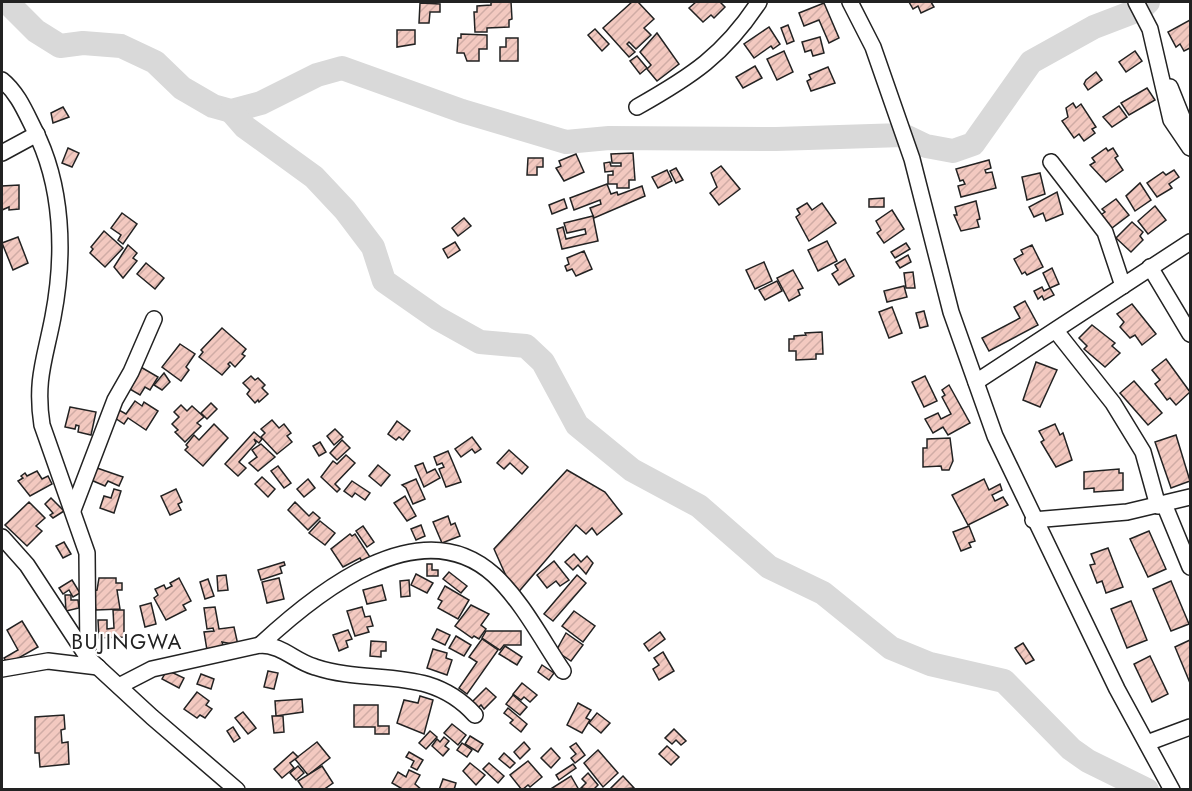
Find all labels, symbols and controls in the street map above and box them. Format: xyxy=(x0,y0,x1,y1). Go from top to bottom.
district label: BUJINGWA xyxy=(71,627,183,657)

